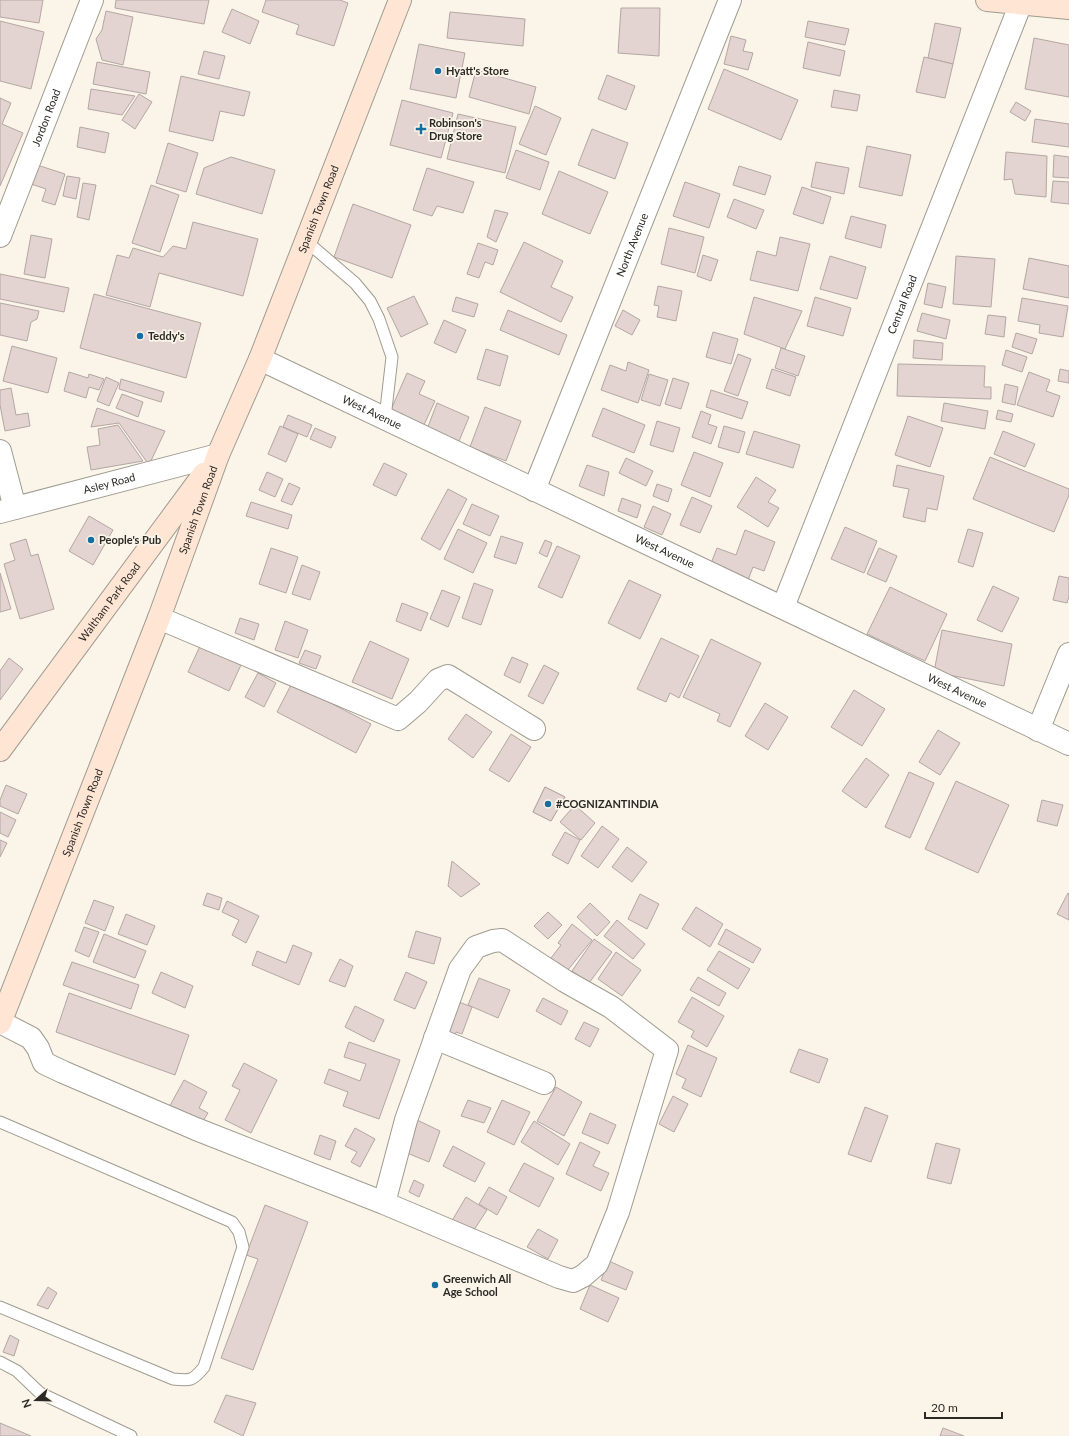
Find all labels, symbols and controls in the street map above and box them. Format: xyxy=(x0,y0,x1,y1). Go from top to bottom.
place label: Hyatt's Store xyxy=(446,64,509,77)
marker: Hyatt's Store xyxy=(433,66,443,76)
street label: Jordon Road xyxy=(29,87,63,148)
place label: Robinson's Drug Store xyxy=(429,116,482,142)
marker: Robinson's Drug Store xyxy=(416,124,426,134)
street label: Spanish Town Road xyxy=(295,163,341,255)
street label: North Avenue xyxy=(613,211,650,278)
street label: Central Road xyxy=(884,273,919,336)
place label: Teddy's xyxy=(148,329,185,342)
marker: Teddy's xyxy=(135,331,145,341)
street label: West Avenue xyxy=(340,392,404,431)
street label: Spanish Town Road xyxy=(176,464,220,556)
street label: Asley Road xyxy=(82,470,137,496)
street label: West Avenue xyxy=(633,531,697,570)
place label: People's Pub xyxy=(99,533,161,546)
marker: People's Pub xyxy=(86,535,96,545)
street label: Waltham Park Road xyxy=(75,560,142,644)
street label: West Avenue xyxy=(926,670,989,710)
street label: Spanish Town Road xyxy=(59,767,105,858)
place label: #COGNIZANTINDIA xyxy=(556,797,659,810)
marker: #COGNIZANTINDIA xyxy=(543,799,553,809)
place label: Greenwich All Age School xyxy=(442,1272,512,1298)
marker: Greenwich All Age School xyxy=(430,1280,440,1290)
north arrow xyxy=(16,1380,56,1420)
scale bar xyxy=(925,1394,1002,1420)
text: N xyxy=(19,1397,34,1410)
text: 20 m xyxy=(931,1400,958,1415)

